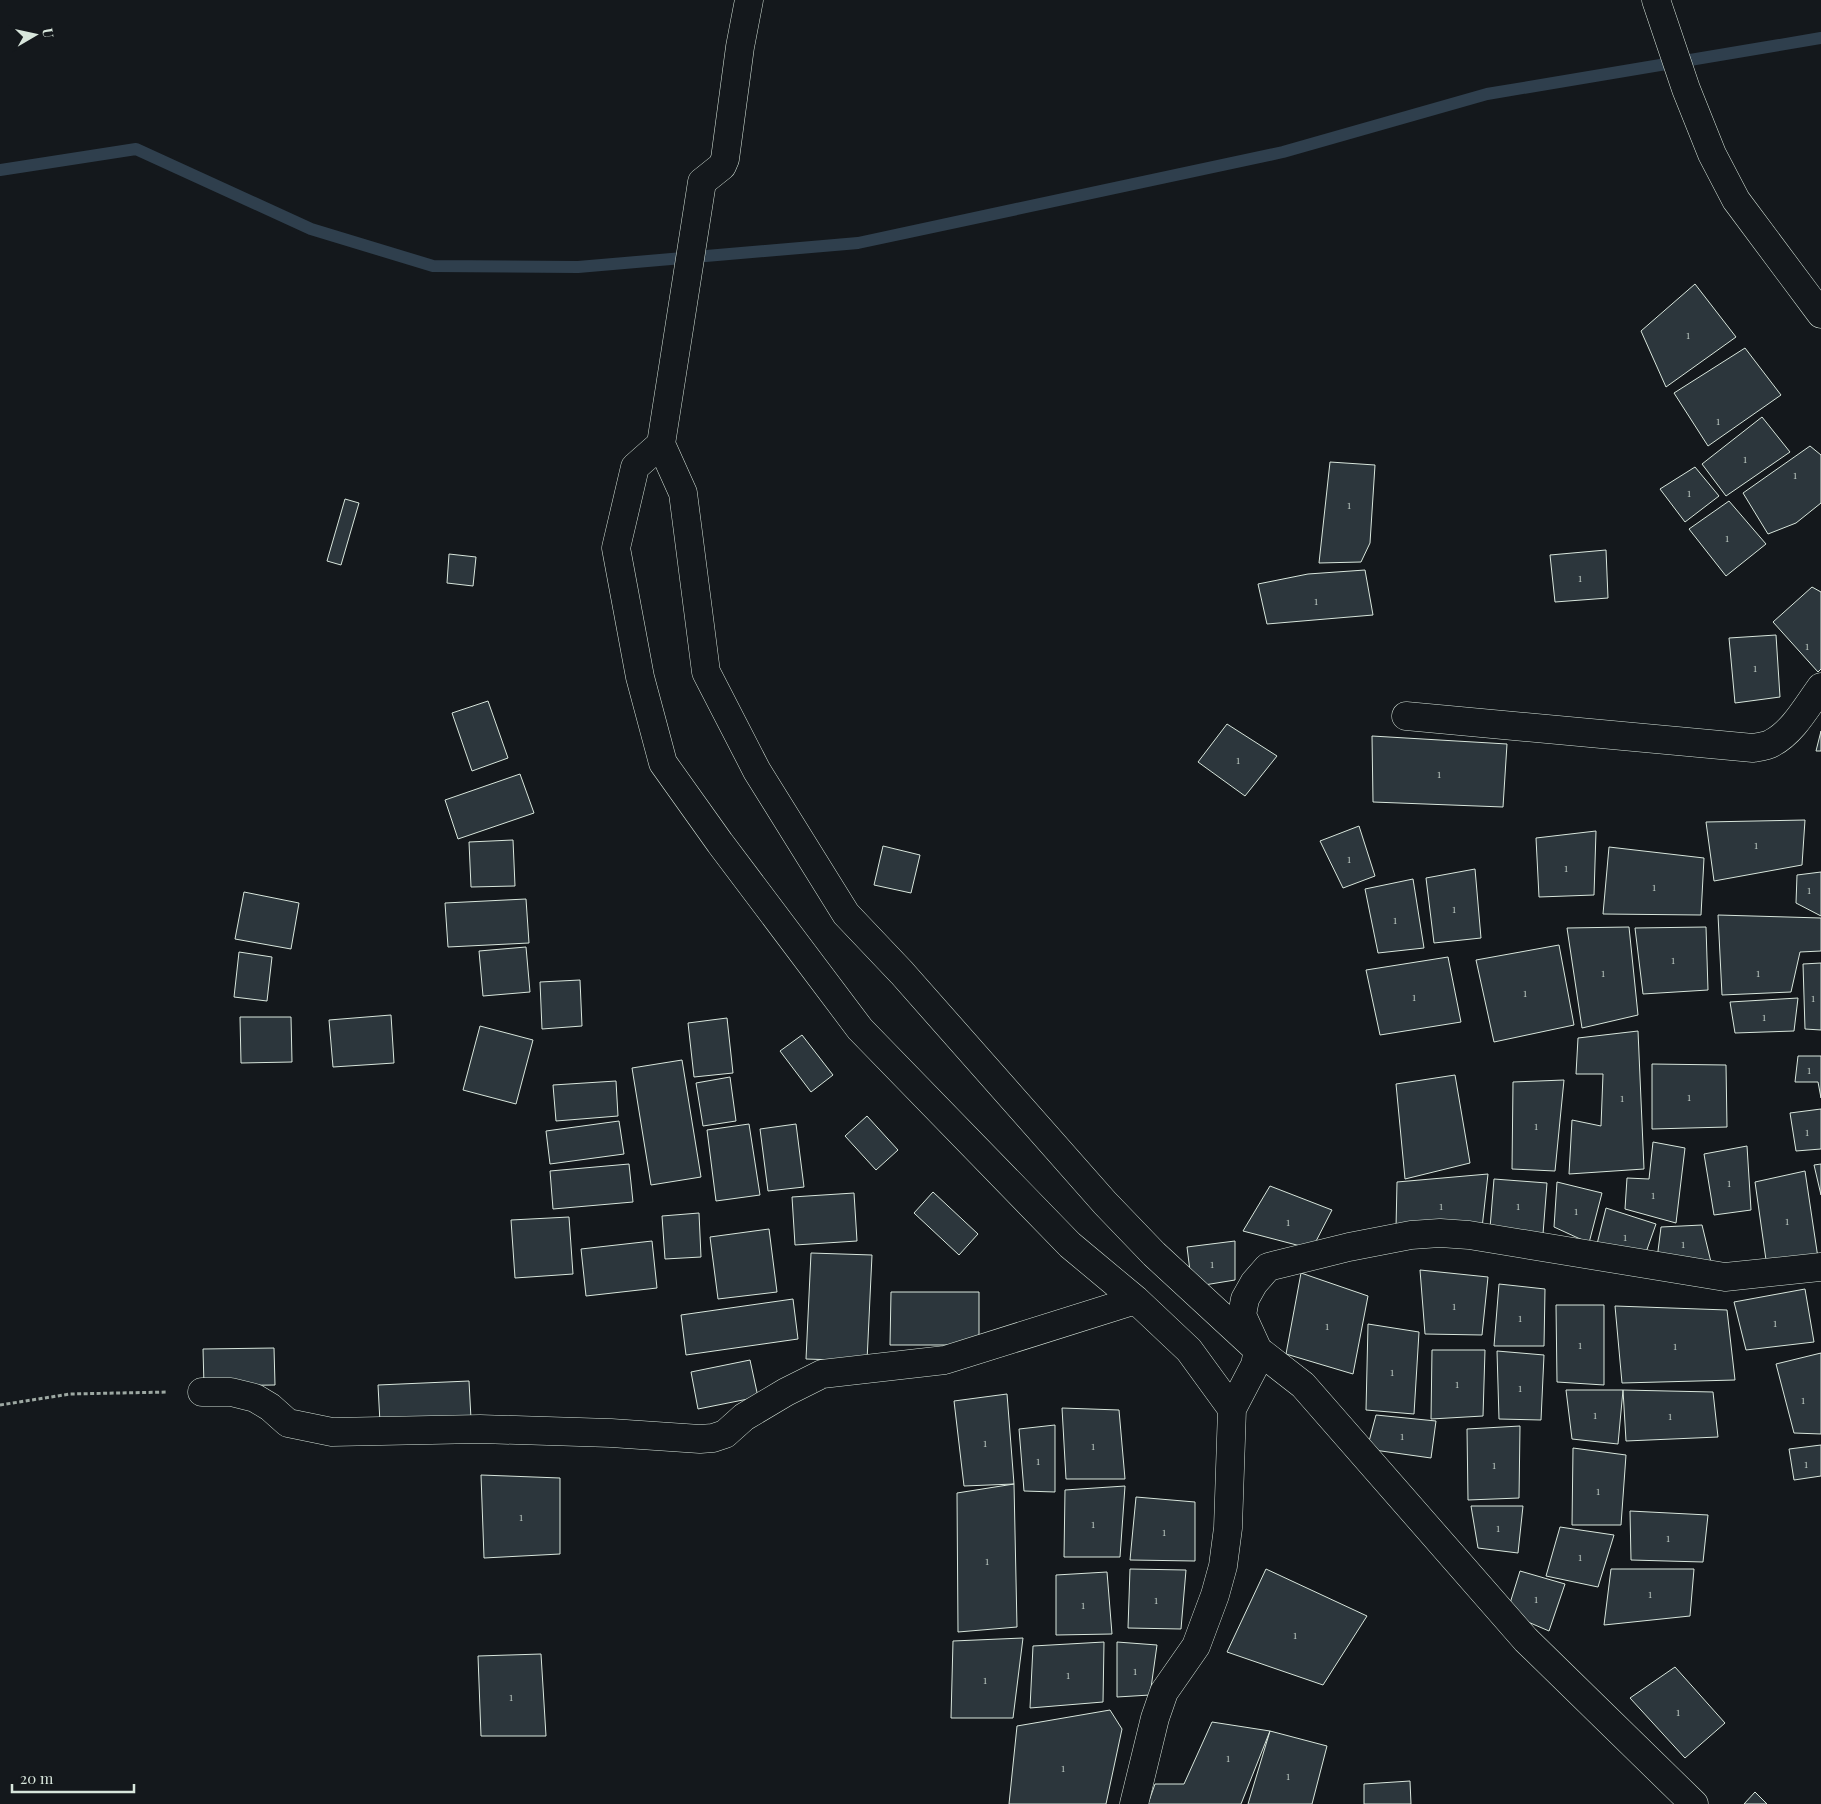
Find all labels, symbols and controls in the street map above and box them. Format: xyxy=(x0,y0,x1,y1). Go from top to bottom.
north arrow xyxy=(10,10,60,60)
text: U xyxy=(38,27,59,39)
house number: 1 xyxy=(1686,327,1690,342)
house number: 1 xyxy=(1716,413,1720,428)
house number: 1 xyxy=(1743,451,1747,466)
house number: 1 xyxy=(1793,467,1797,482)
house number: 1 xyxy=(1687,485,1691,500)
house number: 1 xyxy=(1347,497,1351,512)
house number: 1 xyxy=(1725,530,1729,545)
house number: 1 xyxy=(1578,570,1582,585)
house number: 1 xyxy=(1314,593,1318,608)
house number: 1 xyxy=(1805,638,1809,653)
house number: 1 xyxy=(1753,660,1757,675)
house number: 1 xyxy=(1236,752,1240,767)
house number: 1 xyxy=(1437,766,1441,781)
house number: 1 xyxy=(1754,837,1758,852)
house number: 1 xyxy=(1347,851,1351,866)
house number: 1 xyxy=(1564,860,1568,875)
house number: 1 xyxy=(1652,879,1656,894)
house number: 1 xyxy=(1807,882,1811,897)
house number: 1 xyxy=(1452,901,1456,916)
house number: 1 xyxy=(1393,912,1397,927)
house number: 1 xyxy=(1671,952,1675,967)
house number: 1 xyxy=(1601,965,1605,980)
house number: 1 xyxy=(1756,965,1760,980)
house number: 1 xyxy=(1523,985,1527,1000)
house number: 1 xyxy=(1412,989,1416,1004)
house number: 1 xyxy=(1811,990,1815,1005)
house number: 1 xyxy=(1762,1009,1766,1024)
house number: 1 xyxy=(1807,1062,1811,1077)
house number: 1 xyxy=(1687,1089,1691,1104)
house number: 1 xyxy=(1620,1090,1624,1105)
house number: 1 xyxy=(1534,1118,1538,1133)
house number: 1 xyxy=(1805,1124,1809,1139)
house number: 1 xyxy=(1727,1175,1731,1190)
house number: 1 xyxy=(1651,1187,1655,1202)
house number: 1 xyxy=(1439,1198,1443,1213)
house number: 1 xyxy=(1516,1198,1520,1213)
house number: 1 xyxy=(1574,1203,1578,1218)
house number: 1 xyxy=(1785,1213,1789,1228)
house number: 1 xyxy=(1286,1214,1290,1229)
house number: 1 xyxy=(1623,1229,1627,1244)
house number: 1 xyxy=(1681,1236,1685,1251)
house number: 1 xyxy=(1210,1256,1214,1271)
house number: 1 xyxy=(1452,1298,1456,1313)
house number: 1 xyxy=(1518,1310,1522,1325)
house number: 1 xyxy=(1773,1315,1777,1330)
house number: 1 xyxy=(1325,1318,1329,1333)
house number: 1 xyxy=(1578,1337,1582,1352)
house number: 1 xyxy=(1673,1338,1677,1353)
house number: 1 xyxy=(1390,1364,1394,1379)
house number: 1 xyxy=(1455,1376,1459,1391)
house number: 1 xyxy=(1518,1380,1522,1395)
house number: 1 xyxy=(1801,1392,1805,1407)
house number: 1 xyxy=(1593,1407,1597,1422)
house number: 1 xyxy=(1668,1408,1672,1423)
house number: 1 xyxy=(1400,1428,1404,1443)
house number: 1 xyxy=(983,1435,987,1450)
house number: 1 xyxy=(1091,1438,1095,1453)
house number: 1 xyxy=(1036,1453,1040,1468)
house number: 1 xyxy=(1804,1456,1808,1471)
house number: 1 xyxy=(1492,1457,1496,1472)
house number: 1 xyxy=(1596,1483,1600,1498)
house number: 1 xyxy=(519,1509,523,1524)
house number: 1 xyxy=(1091,1516,1095,1531)
house number: 1 xyxy=(1496,1520,1500,1535)
house number: 1 xyxy=(1162,1524,1166,1539)
house number: 1 xyxy=(1666,1530,1670,1545)
house number: 1 xyxy=(1578,1549,1582,1564)
house number: 1 xyxy=(985,1553,989,1568)
house number: 1 xyxy=(1648,1586,1652,1601)
house number: 1 xyxy=(1534,1591,1538,1606)
house number: 1 xyxy=(1154,1592,1158,1607)
house number: 1 xyxy=(1081,1597,1085,1612)
house number: 1 xyxy=(1293,1627,1297,1642)
house number: 1 xyxy=(1133,1663,1137,1678)
house number: 1 xyxy=(1066,1667,1070,1682)
house number: 1 xyxy=(983,1672,987,1687)
house number: 1 xyxy=(509,1689,513,1704)
house number: 1 xyxy=(1676,1704,1680,1719)
house number: 1 xyxy=(1226,1750,1230,1765)
house number: 1 xyxy=(1061,1760,1065,1775)
scale bar xyxy=(12,1762,135,1794)
text: 20 m xyxy=(20,1768,54,1788)
house number: 1 xyxy=(1286,1768,1290,1783)

